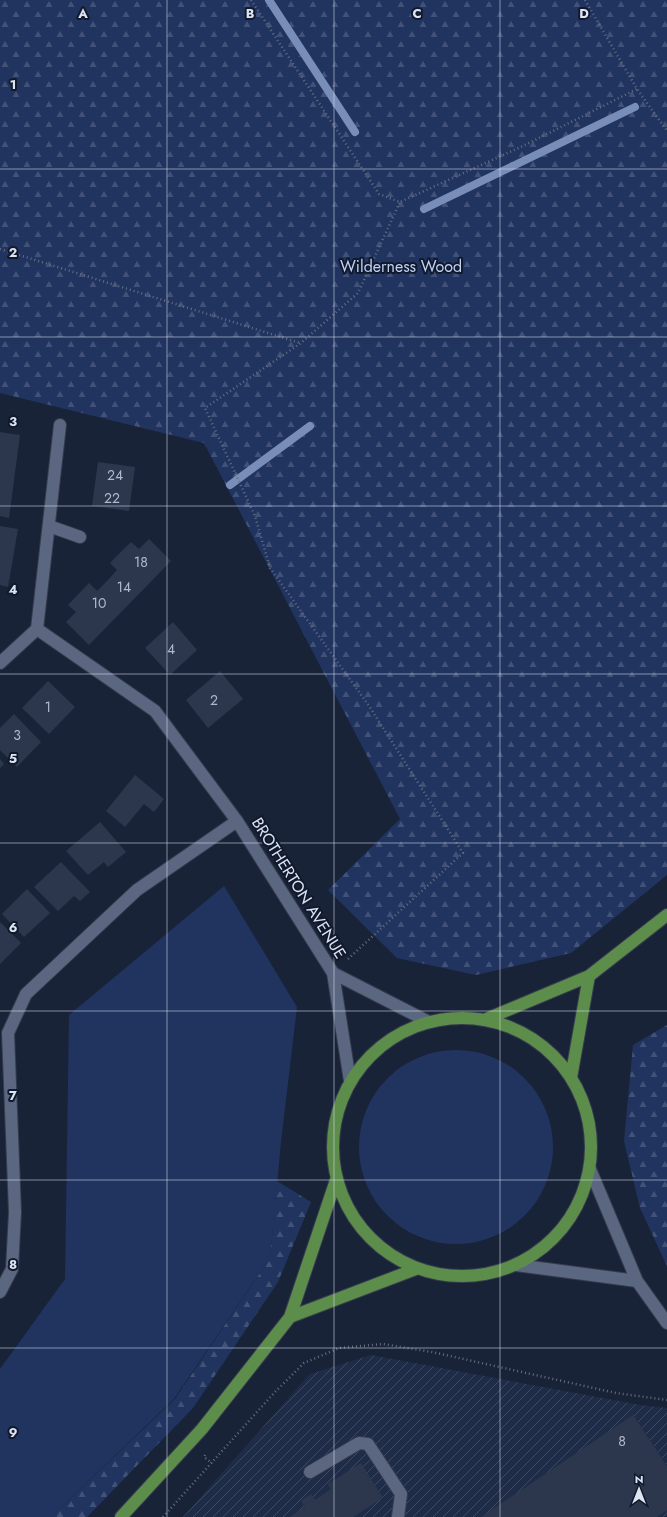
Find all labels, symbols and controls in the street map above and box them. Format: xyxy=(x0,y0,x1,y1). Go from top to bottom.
text: A xyxy=(77,4,88,23)
text: B xyxy=(246,4,255,23)
text: C xyxy=(412,4,422,23)
text: D xyxy=(579,4,589,23)
text: 1 xyxy=(10,75,16,94)
text: 2 xyxy=(9,243,17,262)
park label: Wilderness Wood xyxy=(340,255,462,278)
text: 3 xyxy=(9,412,17,431)
house number: 24 xyxy=(107,465,123,485)
house number: 22 xyxy=(104,488,120,508)
house number: 18 xyxy=(134,552,148,572)
house number: 14 xyxy=(117,577,131,597)
text: 4 xyxy=(8,580,18,599)
house number: 10 xyxy=(92,593,106,613)
house number: 4 xyxy=(167,639,175,659)
house number: 2 xyxy=(210,690,218,710)
house number: 1 xyxy=(45,697,51,717)
house number: 3 xyxy=(13,725,21,745)
text: 5 xyxy=(9,749,17,768)
street label: BROTHERTON AVENUE xyxy=(246,813,352,963)
text: 6 xyxy=(9,918,18,937)
text: 7 xyxy=(9,1086,17,1105)
text: 8 xyxy=(9,1255,17,1274)
text: 9 xyxy=(9,1423,18,1442)
house number: 8 xyxy=(618,1431,626,1451)
north arrow xyxy=(619,1469,659,1509)
text: N xyxy=(635,1471,643,1487)

